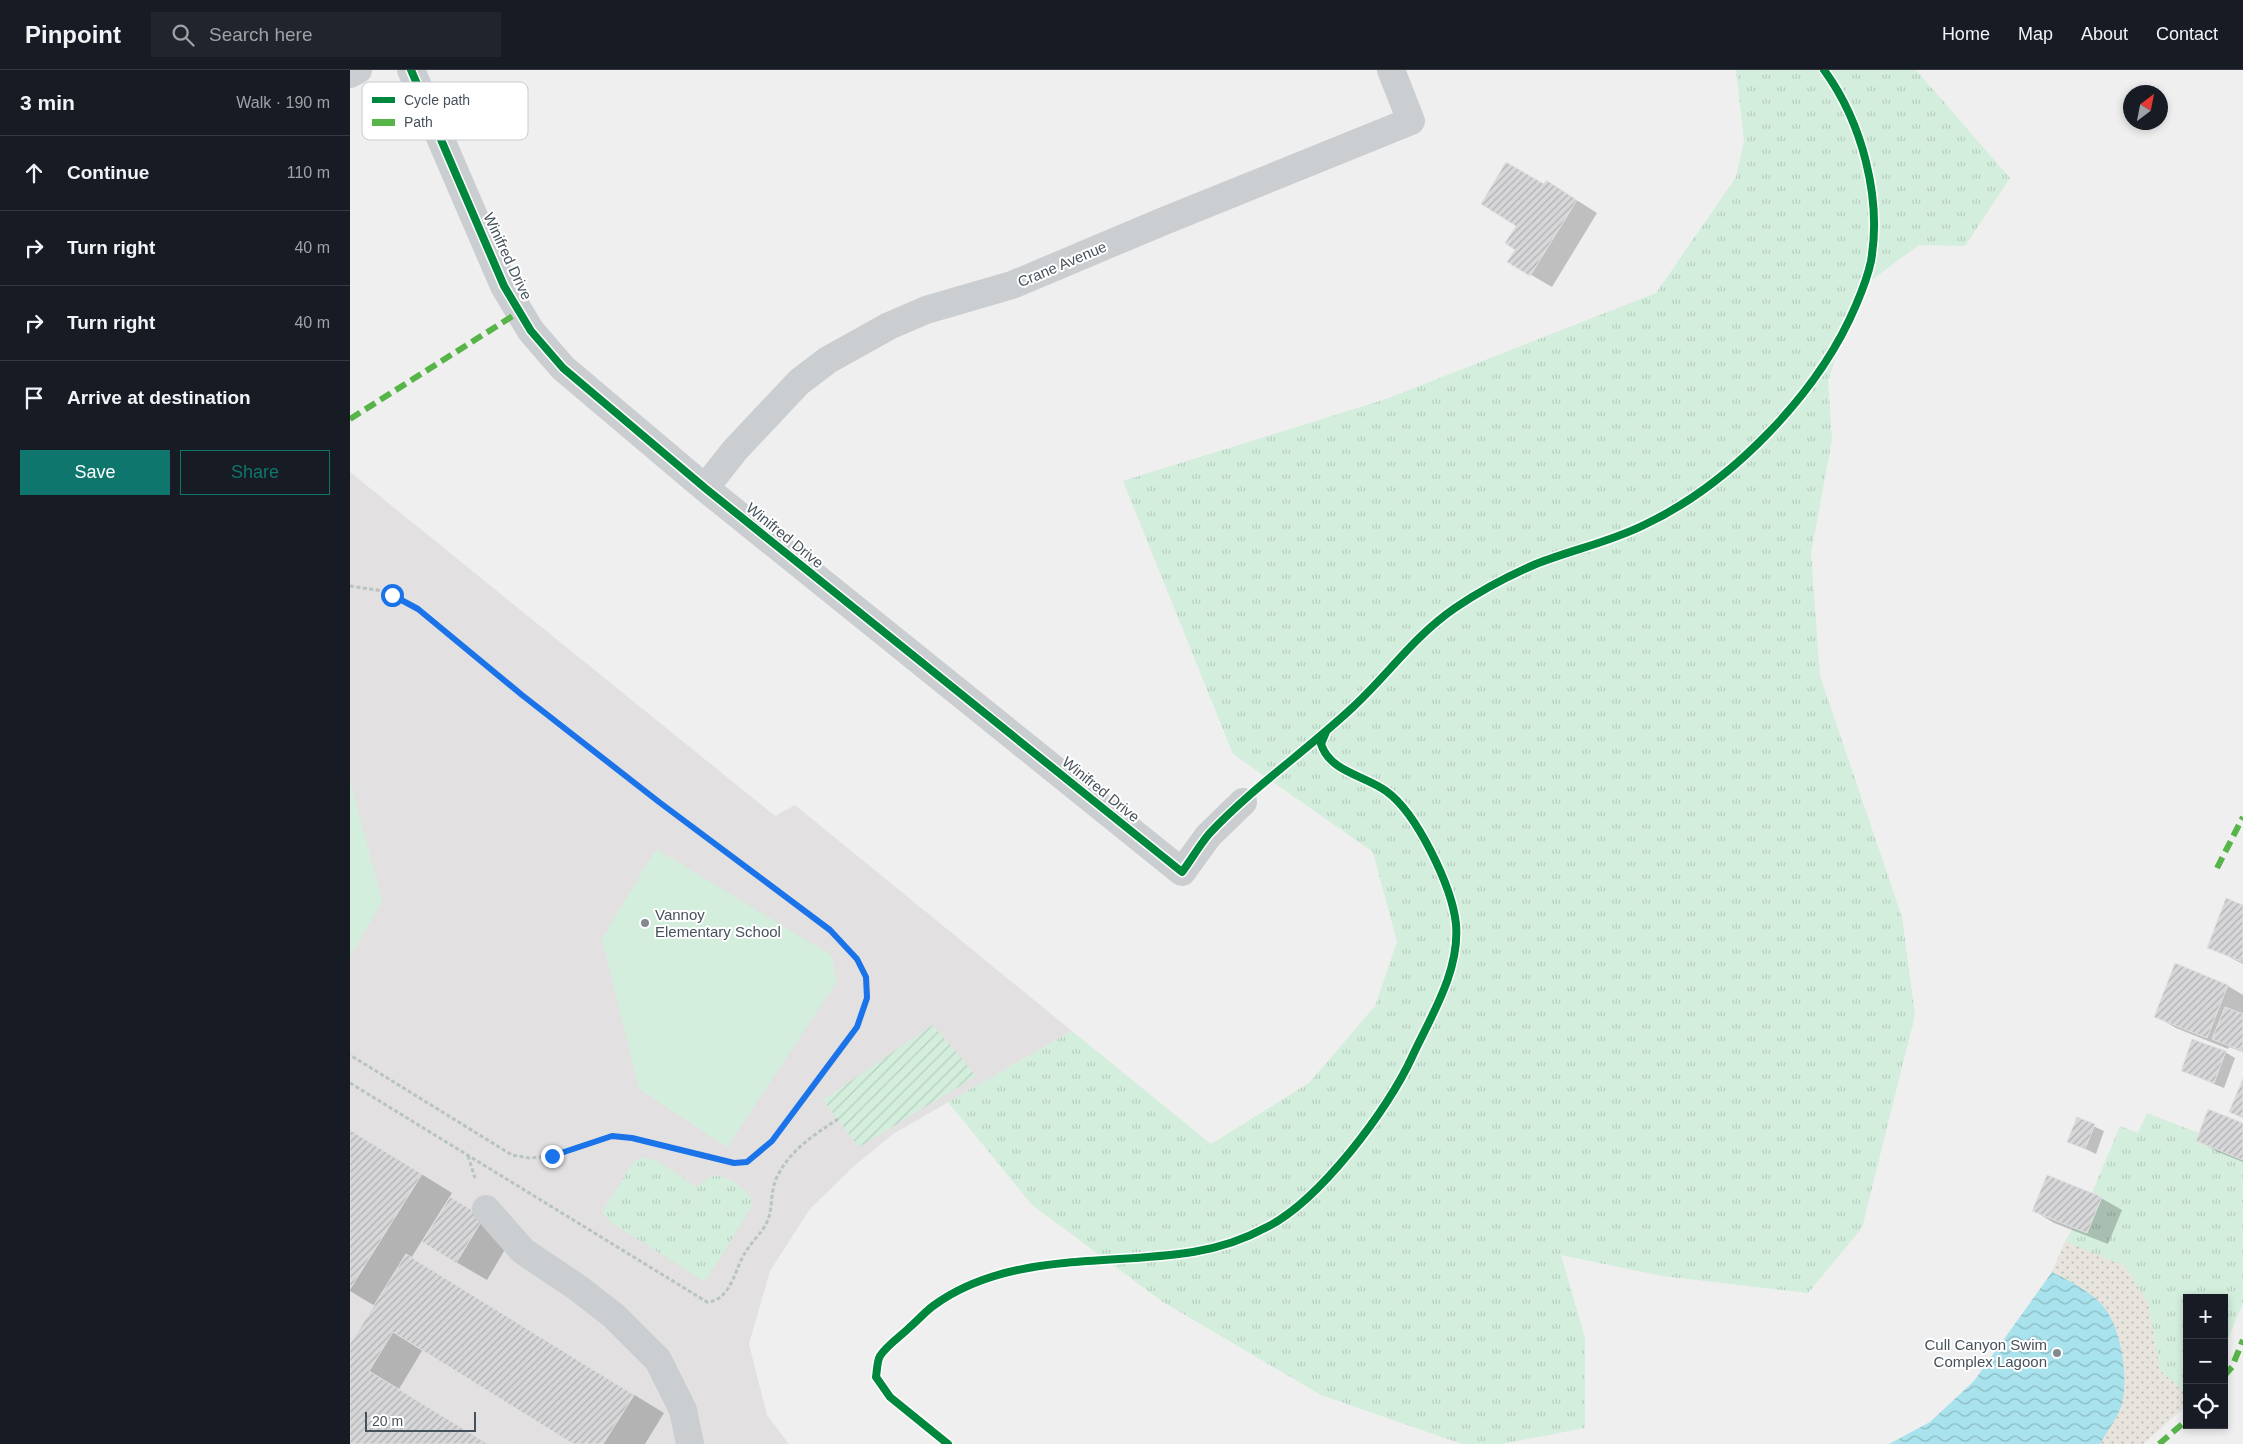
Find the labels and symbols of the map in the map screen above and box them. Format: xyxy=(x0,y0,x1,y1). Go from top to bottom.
legend xyxy=(362,82,528,140)
north arrow xyxy=(2123,85,2168,130)
text: Cycle path xyxy=(404,92,470,108)
text: Path xyxy=(404,114,433,130)
street label: Winifred Drive xyxy=(480,210,536,302)
street label: Crane Avenue xyxy=(1015,238,1109,290)
street label: Winifred Drive xyxy=(743,499,827,571)
route start xyxy=(381,584,404,607)
street label: Winifred Drive xyxy=(1059,753,1143,825)
place label: Vannoy Elementary School xyxy=(655,906,781,940)
marker: Vannoy Elementary School xyxy=(639,917,651,929)
route end xyxy=(541,1145,564,1168)
place label: Cull Canyon Swim Complex Lagoon xyxy=(1924,1336,2047,1370)
marker: Cull Canyon Swim Complex Lagoon xyxy=(2051,1347,2063,1359)
scale bar xyxy=(365,1409,476,1432)

